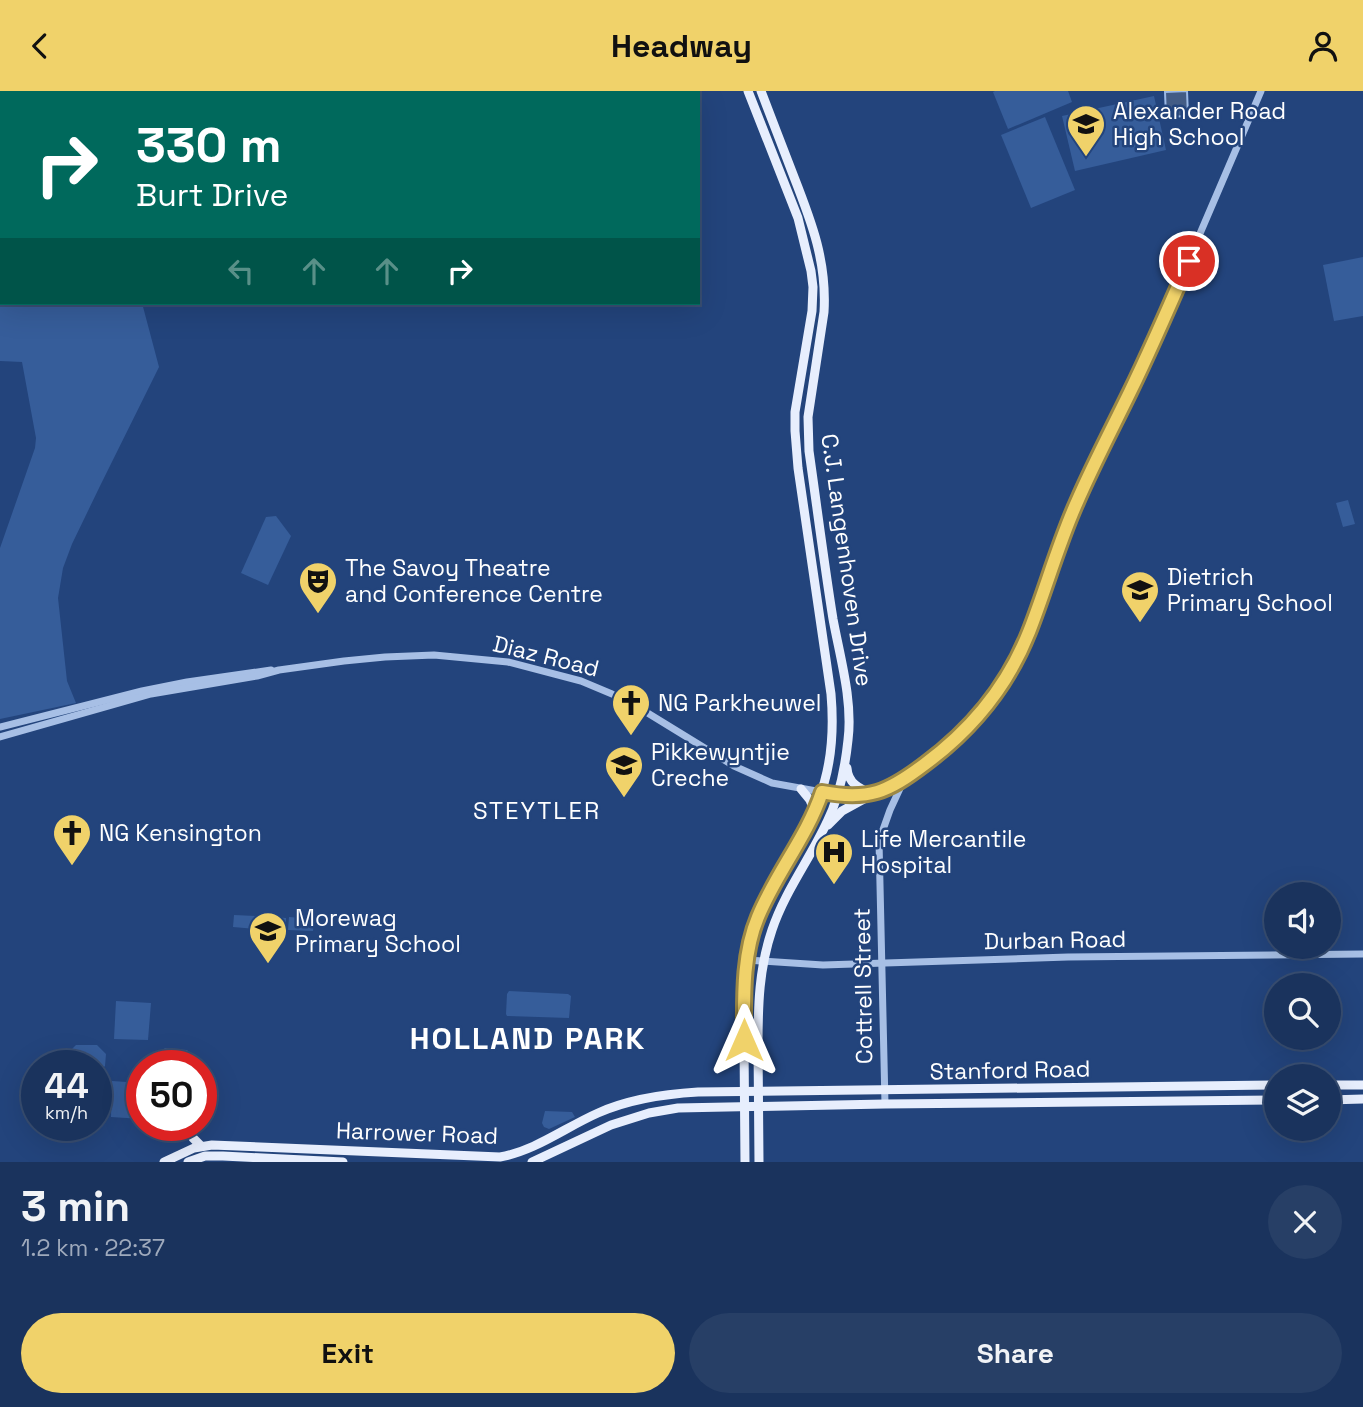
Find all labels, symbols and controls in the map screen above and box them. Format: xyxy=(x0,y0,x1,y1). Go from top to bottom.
text: Headway xyxy=(611,26,752,66)
icon: back xyxy=(21,27,59,65)
icon: person xyxy=(1304,27,1342,65)
place label: Alexander Road High School xyxy=(1113,96,1286,152)
school or university icon: Alexander Road High School xyxy=(1065,103,1107,158)
text: 330 m xyxy=(136,114,282,176)
icon: right xyxy=(21,119,112,210)
text: Burt Drive xyxy=(136,175,288,215)
pin xyxy=(1159,231,1219,291)
icon: arrive xyxy=(1170,242,1208,280)
icon: left xyxy=(222,252,260,290)
icon: ahead xyxy=(295,252,333,290)
icon: ahead xyxy=(368,252,406,290)
icon: right xyxy=(441,252,479,290)
street label: C.J. Langenhoven Drive xyxy=(814,432,880,688)
place label: The Savoy Theatre and Conference Centre xyxy=(345,553,603,609)
theatre icon: The Savoy Theatre and Conference Centre xyxy=(297,560,339,615)
place label: Dietrich Primary School xyxy=(1167,562,1333,618)
school or university icon: Dietrich Primary School xyxy=(1119,569,1161,624)
street label: Diaz Road xyxy=(490,628,602,684)
church icon: NG Parkheuwel xyxy=(610,682,652,737)
place label: NG Parkheuwel xyxy=(658,688,821,718)
place label: Pikkewyntjie Creche xyxy=(651,737,790,793)
school or university icon: Pikkewyntjie Creche xyxy=(603,744,645,799)
district label: STEYTLER xyxy=(473,795,601,826)
church icon: NG Kensington xyxy=(51,812,93,867)
place label: NG Kensington xyxy=(99,818,262,848)
place label: Life Mercantile Hospital xyxy=(861,824,1026,880)
hospital icon: Life Mercantile Hospital xyxy=(813,831,855,886)
map controls xyxy=(1264,882,1341,1141)
button: sound xyxy=(1264,882,1341,959)
place label: Morewag Primary School xyxy=(295,903,461,959)
street label: Cottrell Street xyxy=(847,908,879,1064)
school or university icon: Morewag Primary School xyxy=(247,910,289,965)
street label: Durban Road xyxy=(983,924,1127,956)
button: search xyxy=(1264,973,1341,1050)
position arrow xyxy=(707,1003,781,1077)
district label: HOLLAND PARK xyxy=(410,1019,646,1058)
speed limit sign: 50 xyxy=(126,1050,217,1141)
street label: Stanford Road xyxy=(929,1054,1091,1086)
text: 44 xyxy=(44,1064,89,1108)
button: layers xyxy=(1264,1064,1341,1141)
text: km/h xyxy=(45,1101,88,1124)
street label: Harrower Road xyxy=(335,1115,499,1151)
text: 3 min xyxy=(21,1180,130,1233)
button: close xyxy=(1268,1185,1342,1259)
text: 1.2 km · 22:37 xyxy=(21,1233,165,1263)
button: Exit xyxy=(21,1313,675,1393)
button: Share xyxy=(689,1313,1342,1393)

